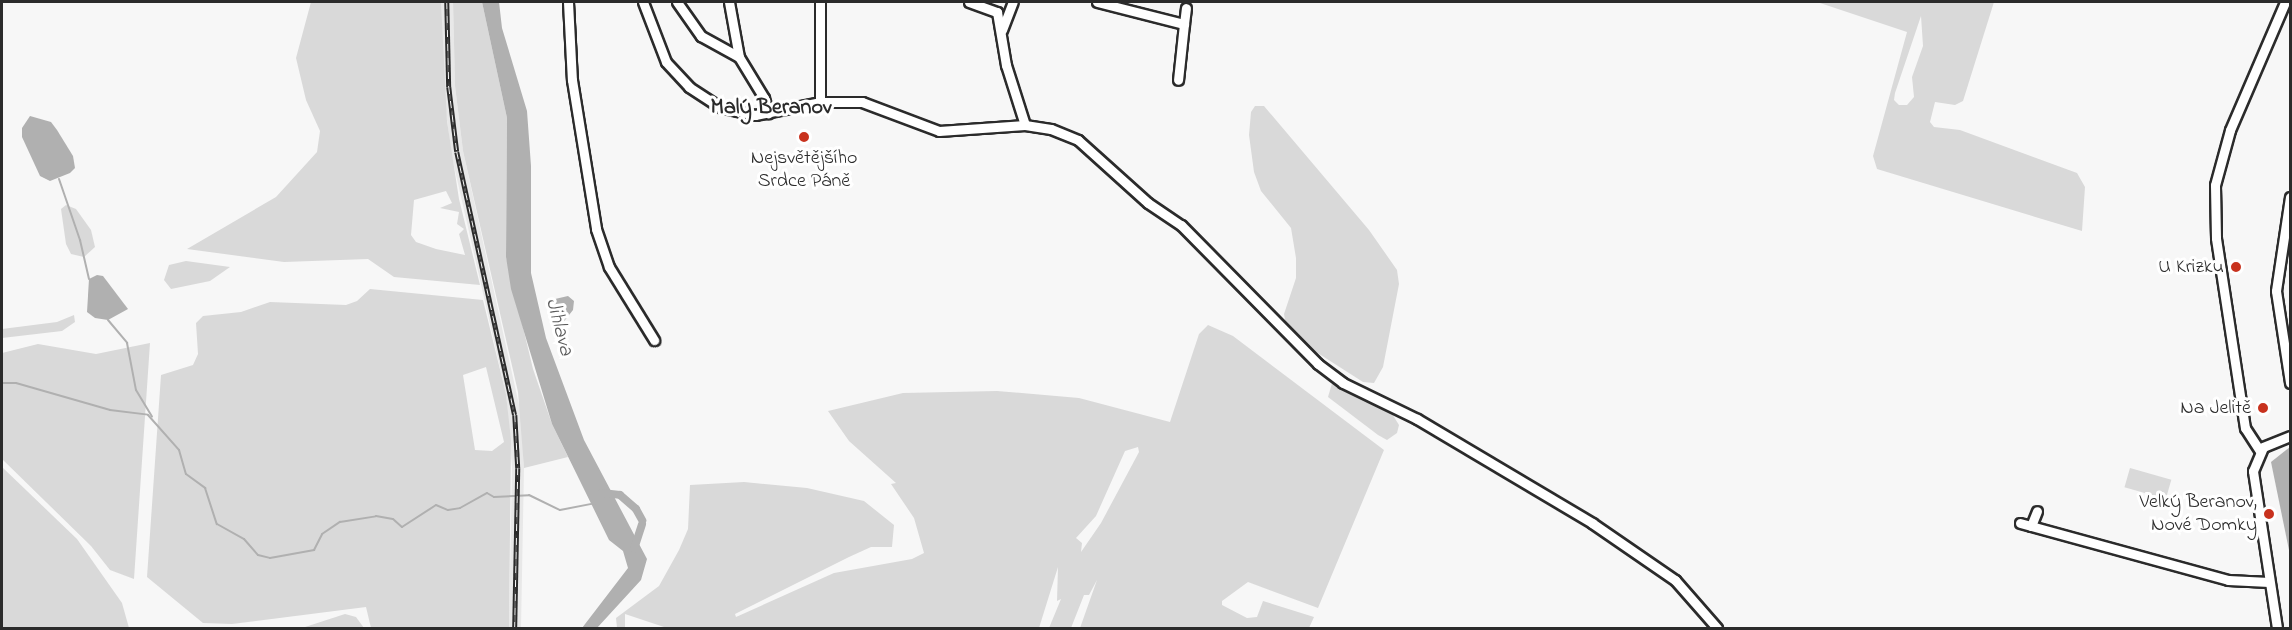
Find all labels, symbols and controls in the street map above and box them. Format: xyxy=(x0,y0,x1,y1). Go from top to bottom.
district label: Malý Beranov xyxy=(711,96,831,122)
marker: Nejsvětějšího Srdce Páně xyxy=(797,130,811,144)
place label: Nejsvětějšího Srdce Páně xyxy=(751,146,857,193)
place label: U Krizku xyxy=(2158,255,2224,279)
marker: U Krizku xyxy=(2229,260,2243,274)
water label: Jihlava xyxy=(539,296,579,358)
place label: Na Jelitě xyxy=(2180,396,2251,420)
marker: Na Jelitě xyxy=(2256,401,2270,415)
place label: Velký Beranov, Nové Domky xyxy=(2140,490,2257,537)
marker: Velký Beranov, Nové Domky xyxy=(2262,507,2276,521)

